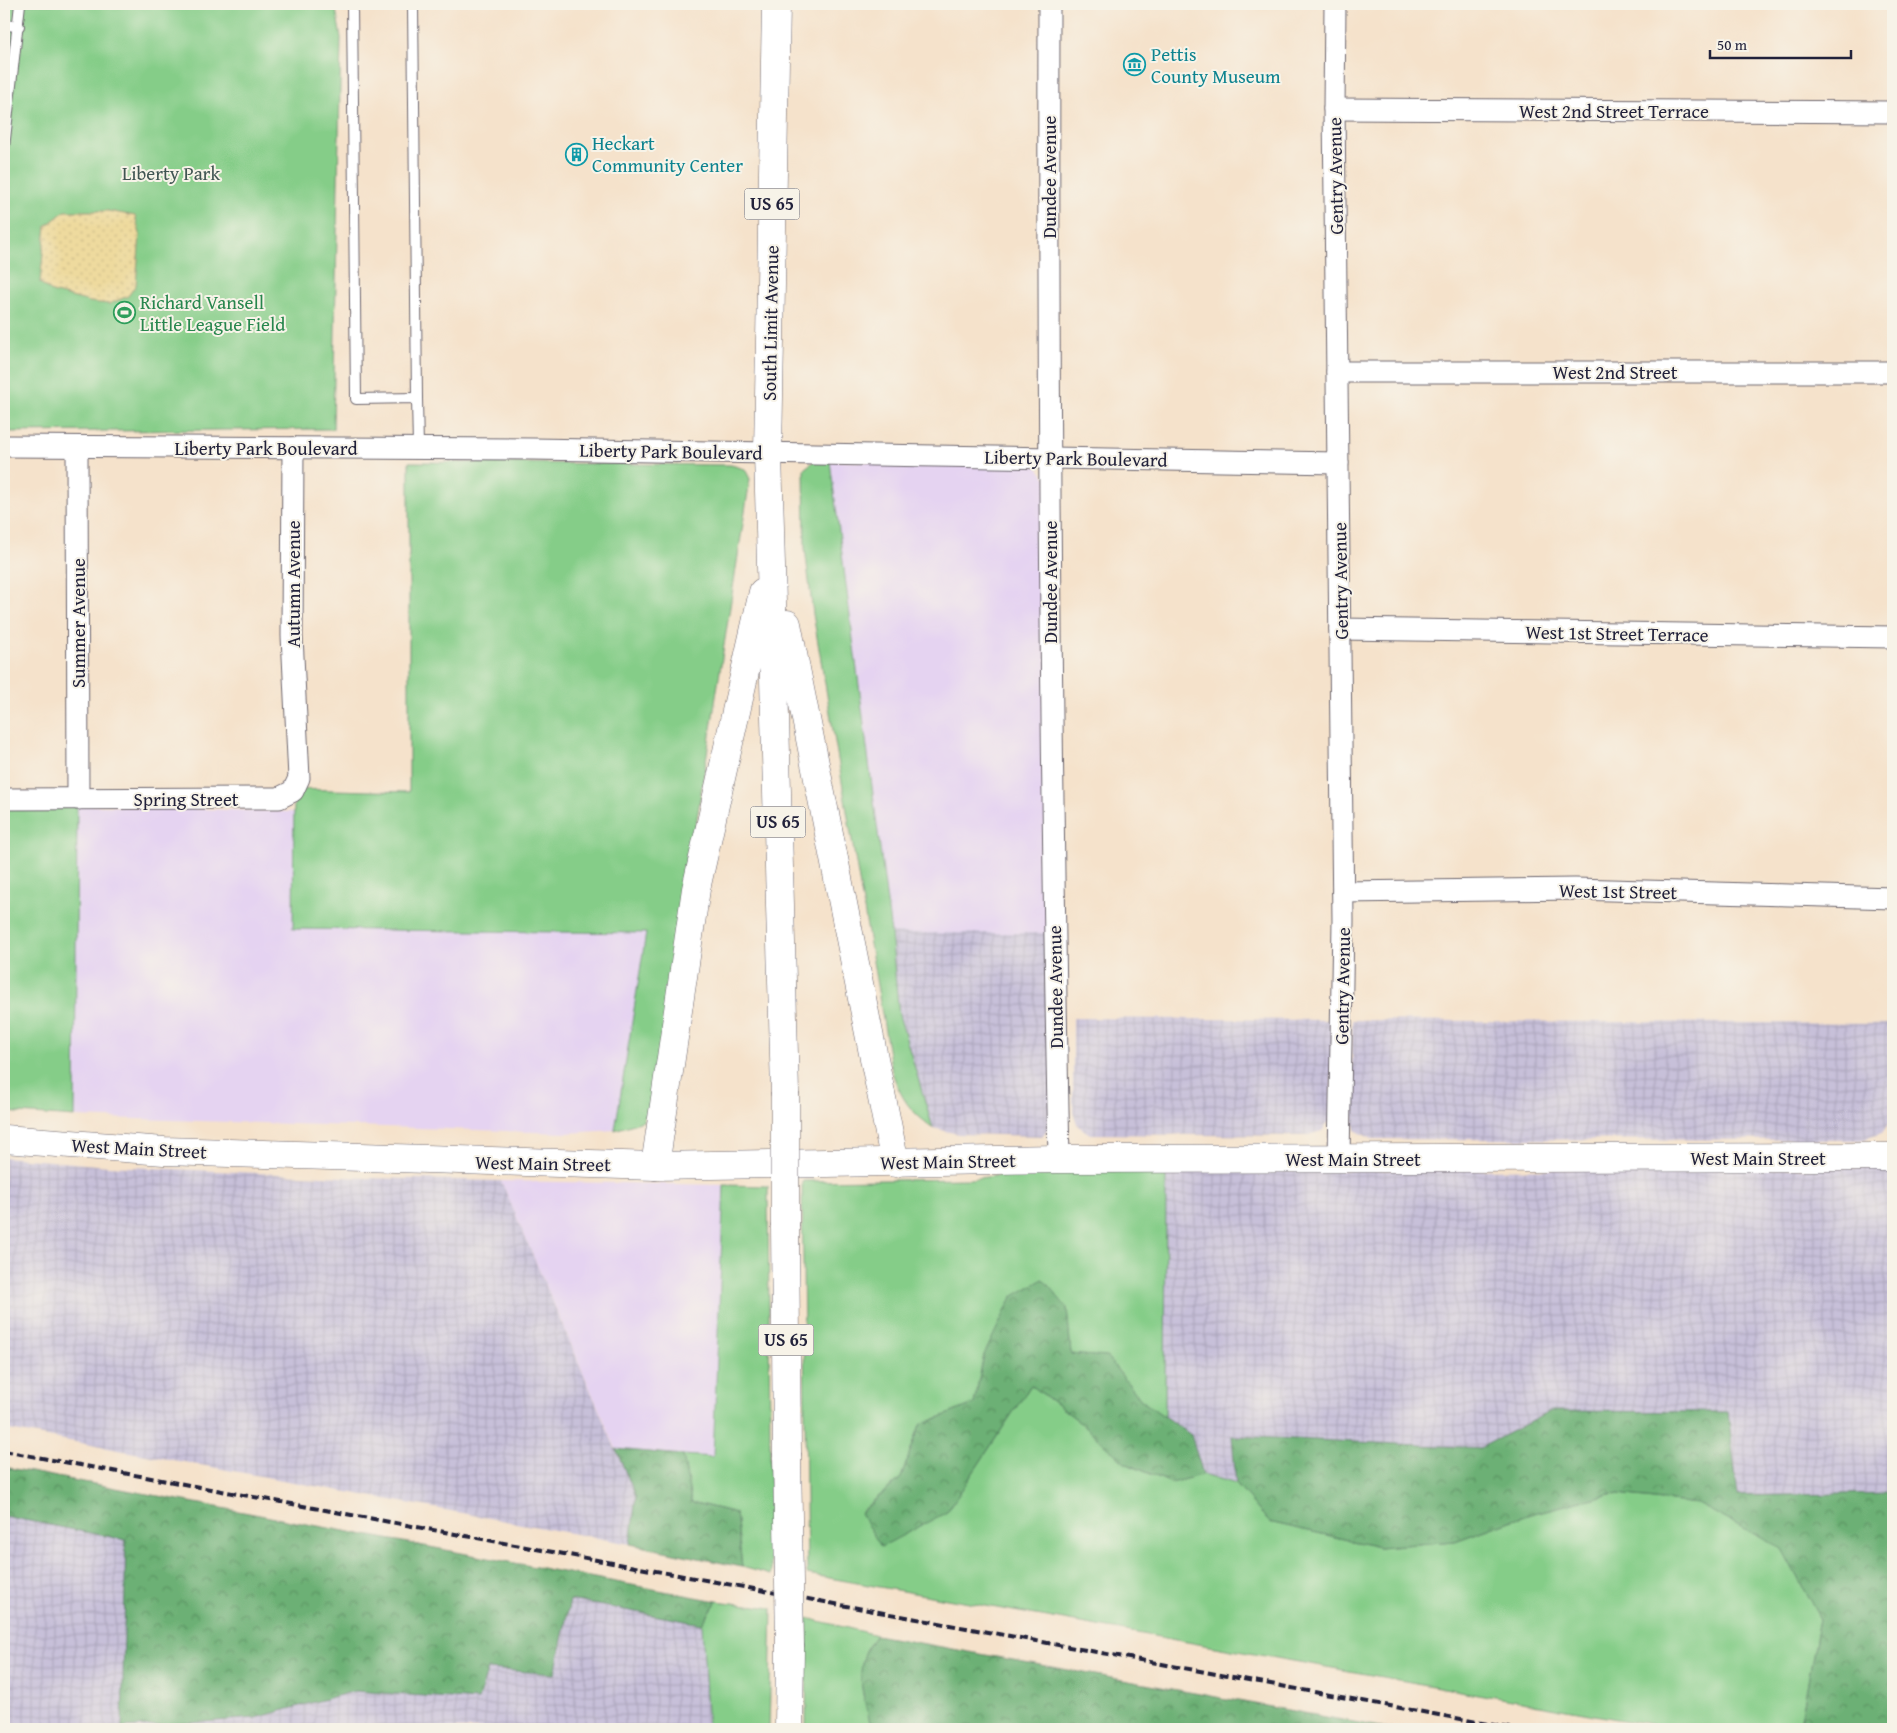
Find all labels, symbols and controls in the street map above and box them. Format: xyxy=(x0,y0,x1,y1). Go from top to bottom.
scale bar xyxy=(1710,28,1851,60)
text: 50 m xyxy=(1717,34,1748,55)
place label: Pettis County Museum xyxy=(1151,40,1281,90)
museum icon: Pettis County Museum xyxy=(1123,53,1147,77)
street label: West 2nd Street Terrace xyxy=(1519,97,1709,125)
street label: Dundee Avenue xyxy=(1035,115,1063,239)
street label: Gentry Avenue xyxy=(1320,117,1350,235)
place label: Heckart Community Center xyxy=(592,129,743,179)
building icon: Heckart Community Center xyxy=(564,142,588,166)
park label: Liberty Park xyxy=(122,159,220,187)
road number: US 65 xyxy=(744,188,800,220)
street label: South Limit Avenue xyxy=(755,245,785,401)
place label: Richard Vansell Little League Field xyxy=(140,288,286,338)
sports icon: Richard Vansell Little League Field xyxy=(112,301,136,325)
street label: West 2nd Street xyxy=(1553,358,1678,386)
street label: Liberty Park Boulevard xyxy=(174,434,358,462)
street label: Liberty Park Boulevard xyxy=(579,435,764,467)
street label: Liberty Park Boulevard xyxy=(984,442,1169,474)
street label: Autumn Avenue xyxy=(279,520,307,648)
street label: Dundee Avenue xyxy=(1036,520,1064,644)
street label: Gentry Avenue xyxy=(1325,522,1355,640)
street label: Summer Avenue xyxy=(64,558,92,688)
street label: West 1st Street Terrace xyxy=(1525,617,1709,649)
street label: Spring Street xyxy=(133,785,239,813)
road number: US 65 xyxy=(750,806,806,838)
street label: West 1st Street xyxy=(1559,876,1678,906)
street label: Dundee Avenue xyxy=(1040,925,1070,1049)
street label: Gentry Avenue xyxy=(1327,927,1357,1045)
street label: West Main Street xyxy=(71,1130,208,1166)
street label: West Main Street xyxy=(1690,1144,1826,1172)
street label: West Main Street xyxy=(1285,1145,1421,1173)
street label: West Main Street xyxy=(880,1146,1016,1176)
street label: West Main Street xyxy=(475,1148,611,1178)
road number: US 65 xyxy=(758,1324,814,1356)

